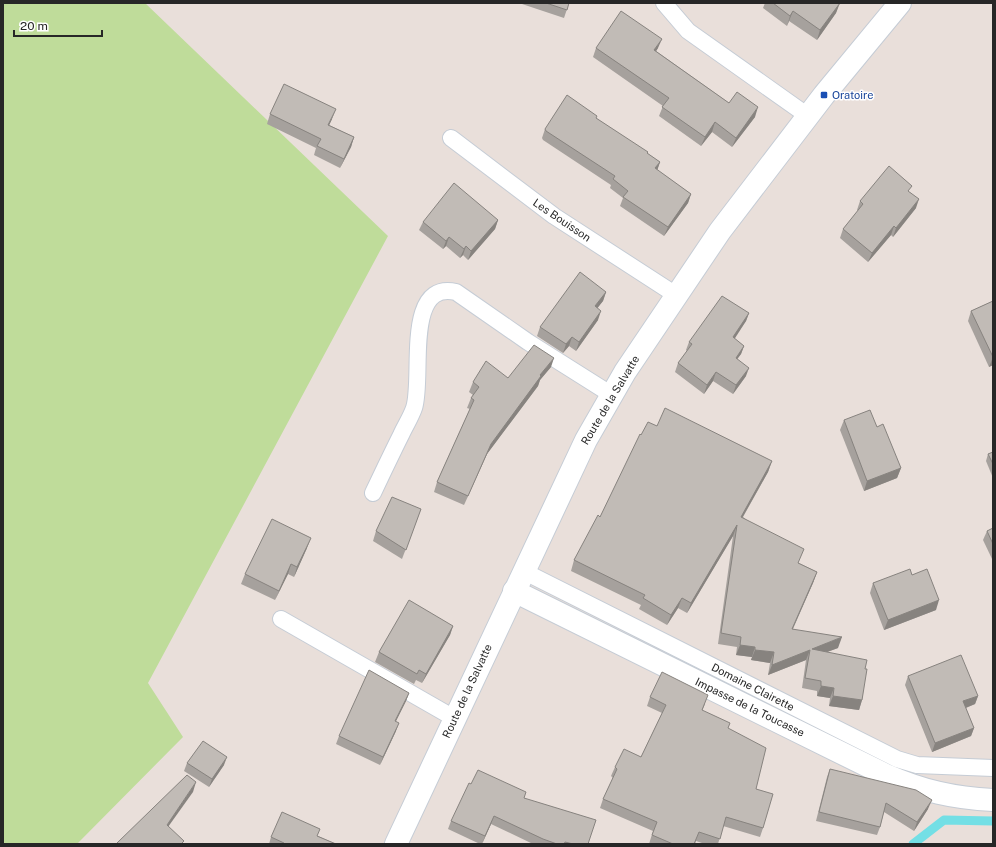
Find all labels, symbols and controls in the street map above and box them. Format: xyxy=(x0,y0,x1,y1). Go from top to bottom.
scale bar xyxy=(14,12,102,38)
text: 20 m xyxy=(20,19,48,33)
place label: Oratoire xyxy=(832,89,874,101)
marker: Oratoire xyxy=(819,90,829,100)
street label: Les Bouisson xyxy=(531,196,593,244)
street label: Route de la Salvatte xyxy=(579,353,641,447)
street label: Route de la Salvatte xyxy=(440,642,494,740)
street label: Domaine Clairette xyxy=(710,661,796,713)
street label: Impasse de la Toucasse xyxy=(693,675,807,739)

